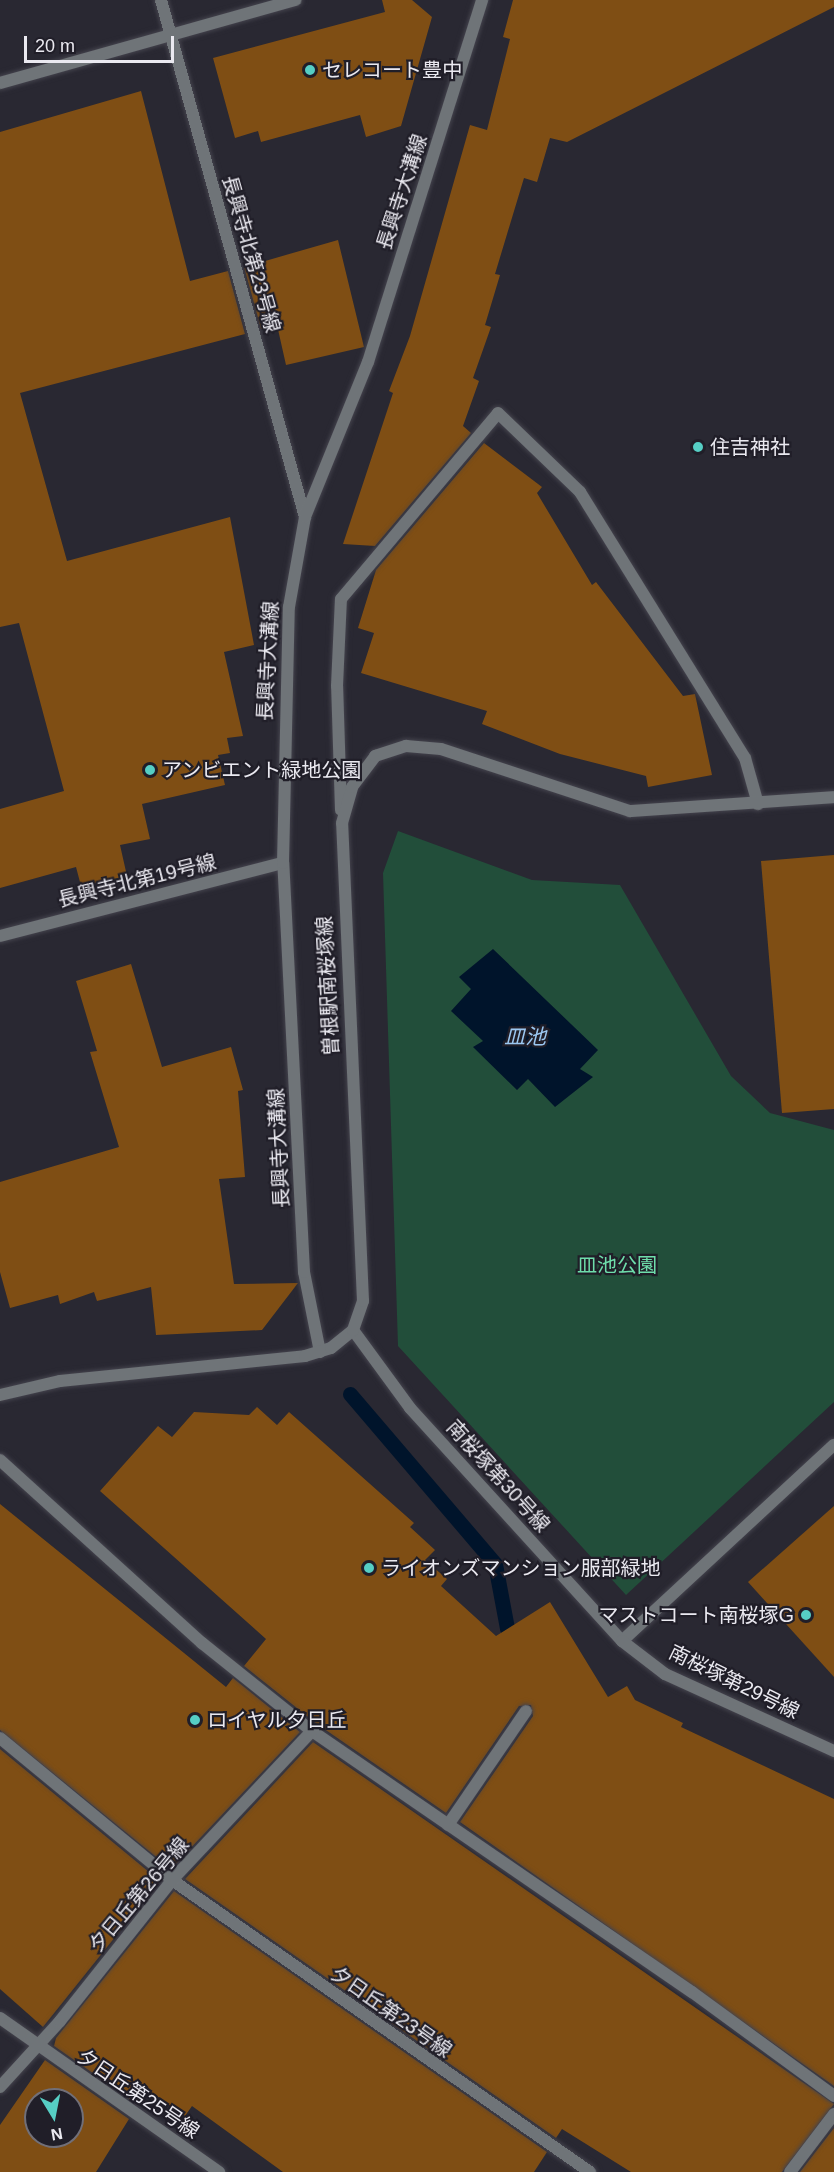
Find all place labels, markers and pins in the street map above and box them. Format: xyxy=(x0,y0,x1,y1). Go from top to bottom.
place label: セレコート豊中 xyxy=(322,58,462,82)
marker: セレコート豊中 xyxy=(303,63,317,77)
place label: 住吉神社 xyxy=(710,435,790,459)
marker: 住吉神社 xyxy=(691,440,705,454)
place label: アンビエント緑地公園 xyxy=(162,758,362,782)
marker: アンビエント緑地公園 xyxy=(143,763,157,777)
place label: ライオンズマンション服部緑地 xyxy=(381,1556,661,1580)
marker: ライオンズマンション服部緑地 xyxy=(362,1561,376,1575)
place label: マストコート南桜塚G xyxy=(598,1603,794,1627)
marker: マストコート南桜塚G xyxy=(799,1608,813,1622)
place label: ロイヤル夕日丘 xyxy=(207,1708,347,1732)
marker: ロイヤル夕日丘 xyxy=(188,1713,202,1727)

